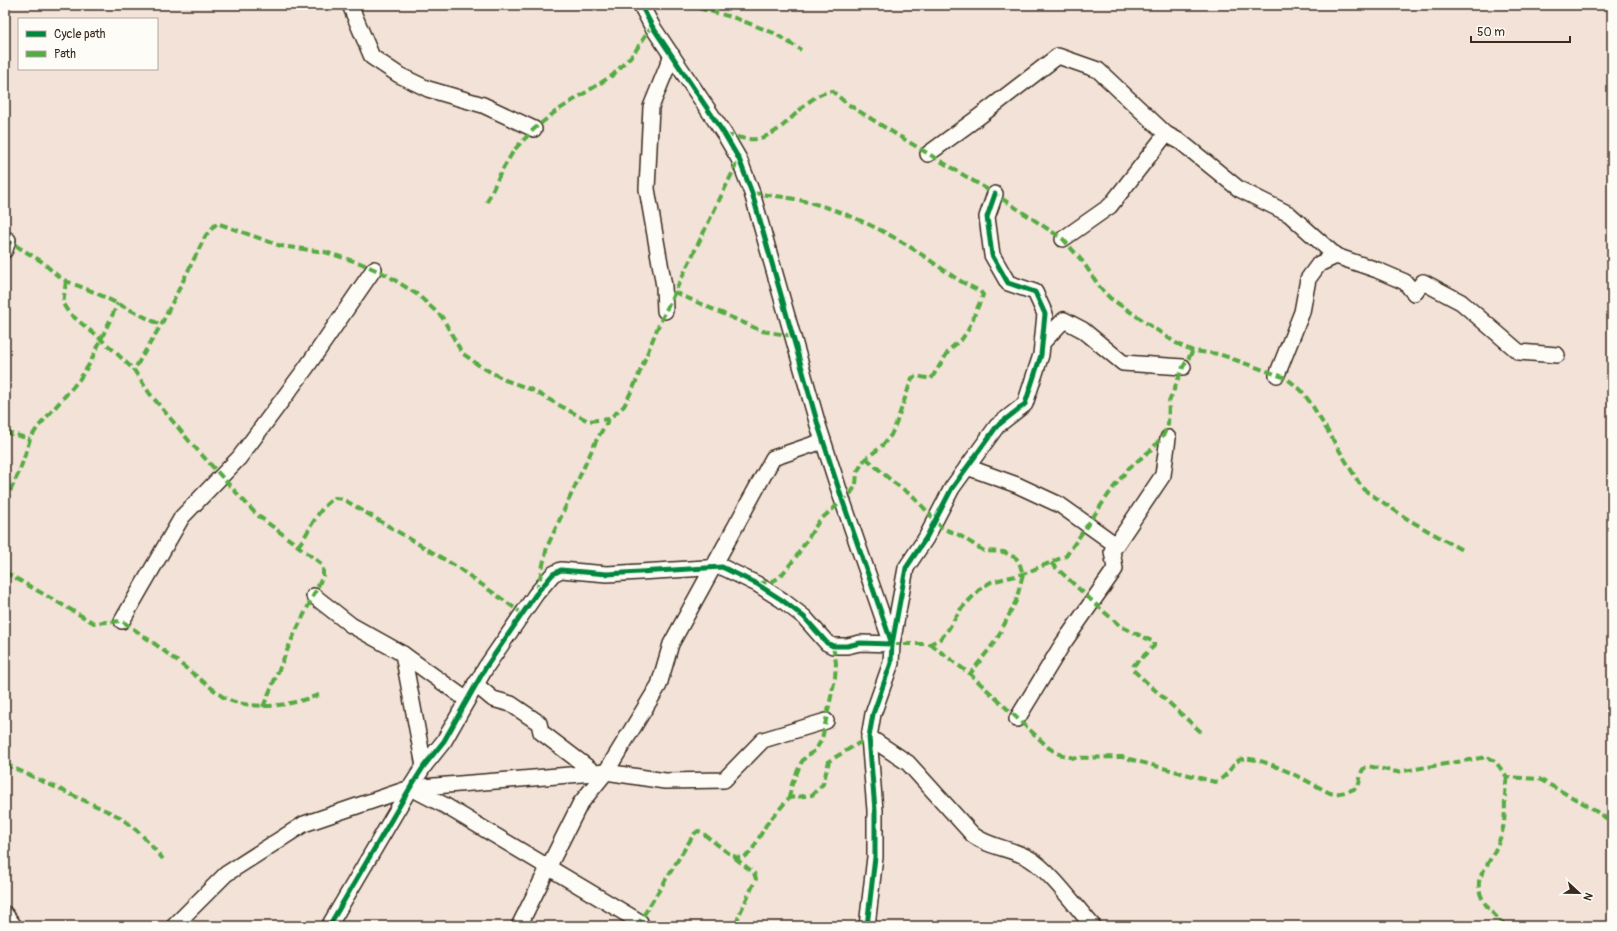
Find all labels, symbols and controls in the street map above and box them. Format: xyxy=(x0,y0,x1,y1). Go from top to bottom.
legend xyxy=(18,18,158,70)
scale bar xyxy=(1471,18,1570,44)
text: 50 m xyxy=(1477,25,1505,40)
text: Cycle path xyxy=(54,27,106,42)
text: Path xyxy=(54,47,76,62)
north arrow xyxy=(1559,873,1599,913)
text: N xyxy=(1580,891,1595,903)

